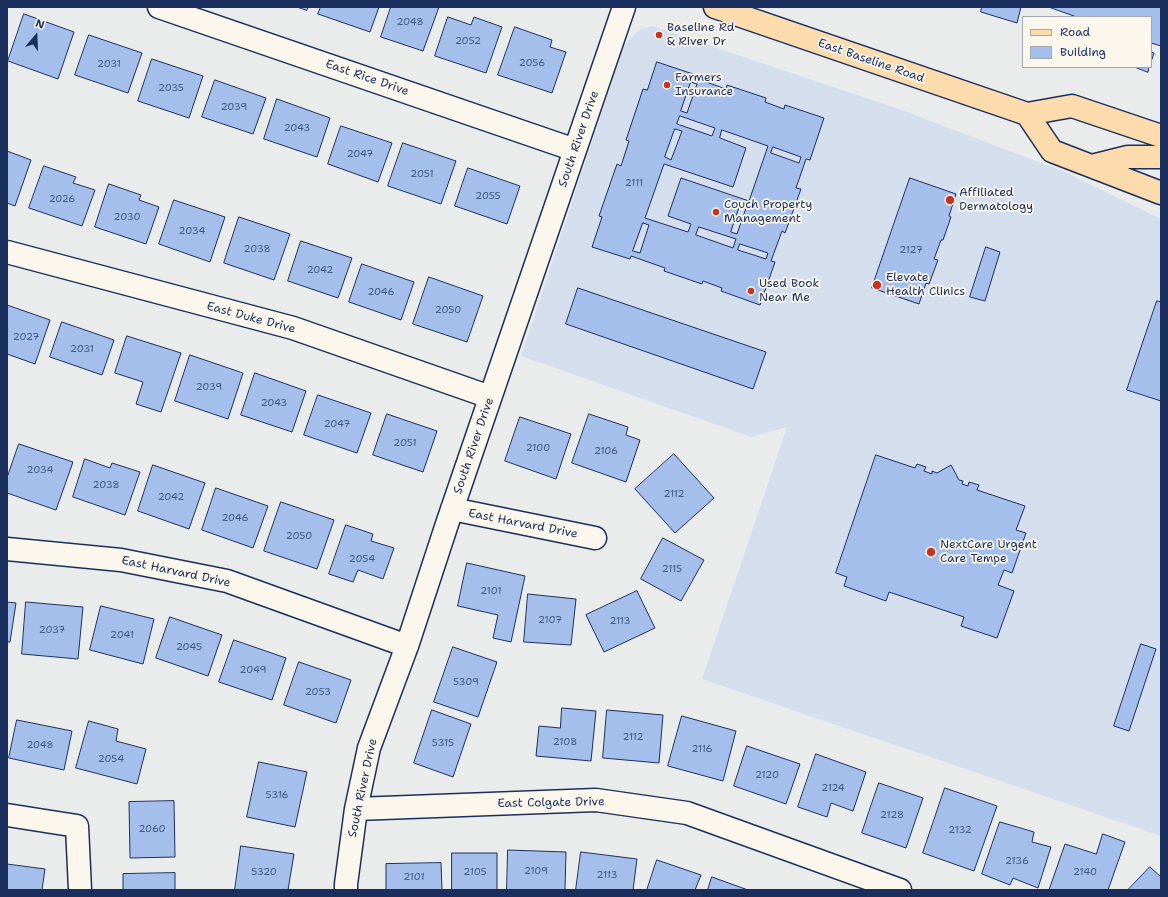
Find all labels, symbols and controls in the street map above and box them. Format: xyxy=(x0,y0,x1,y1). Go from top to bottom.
north arrow xyxy=(16,16,56,56)
text: N xyxy=(34,16,47,33)
house number: 2048 xyxy=(396,16,424,28)
legend xyxy=(1022,16,1152,68)
place label: Baseline Rd & River Dr xyxy=(667,21,734,49)
text: Road xyxy=(1060,24,1090,40)
marker: Baseline Rd & River Dr xyxy=(654,30,664,40)
house number: 2052 xyxy=(455,35,481,47)
street label: East Baseline Road xyxy=(816,36,926,86)
text: Building xyxy=(1060,44,1106,60)
street label: East Rice Drive xyxy=(323,57,411,99)
house number: 2056 xyxy=(519,57,545,69)
house number: 2031 xyxy=(97,58,121,70)
place label: Farmers Insurance xyxy=(675,71,733,99)
marker: Farmers Insurance xyxy=(662,80,672,90)
house number: 2035 xyxy=(158,82,184,94)
street label: South River Drive xyxy=(556,89,602,189)
house number: 2039 xyxy=(221,101,247,113)
house number: 2043 xyxy=(284,122,310,134)
house number: 2047 xyxy=(347,148,373,160)
house number: 2051 xyxy=(410,168,434,180)
house number: 2111 xyxy=(625,177,643,189)
place label: Affiliated Dermatology xyxy=(959,186,1033,214)
house number: 2055 xyxy=(475,190,501,202)
house number: 2026 xyxy=(49,193,75,205)
marker: Affiliated Dermatology xyxy=(944,194,956,206)
place label: Couch Property Management xyxy=(724,198,812,226)
marker: Couch Property Management xyxy=(711,207,721,217)
house number: 2030 xyxy=(114,211,140,223)
house number: 2034 xyxy=(179,225,205,237)
house number: 2038 xyxy=(244,243,270,255)
house number: 2127 xyxy=(899,244,923,256)
house number: 2042 xyxy=(307,264,333,276)
place label: Elevate Health Clinics xyxy=(886,271,965,299)
place label: Used Book Near Me xyxy=(759,277,819,305)
marker: Elevate Health Clinics xyxy=(871,279,883,291)
house number: 2046 xyxy=(367,286,395,298)
marker: Used Book Near Me xyxy=(746,286,756,296)
street label: East Duke Drive xyxy=(205,299,297,337)
house number: 2050 xyxy=(435,304,461,316)
house number: 2027 xyxy=(13,331,39,343)
house number: 2031 xyxy=(70,343,94,355)
house number: 2039 xyxy=(196,381,222,393)
street label: South River Drive xyxy=(451,396,497,496)
house number: 2043 xyxy=(261,397,287,409)
house number: 2047 xyxy=(324,418,350,430)
house number: 2051 xyxy=(393,437,417,449)
house number: 2100 xyxy=(526,442,550,454)
house number: 2106 xyxy=(594,445,618,457)
house number: 2034 xyxy=(27,464,53,476)
house number: 2038 xyxy=(93,479,119,491)
house number: 2112 xyxy=(663,488,685,500)
house number: 2042 xyxy=(158,491,184,503)
street label: East Harvard Drive xyxy=(467,506,579,542)
house number: 2046 xyxy=(221,512,249,524)
house number: 2050 xyxy=(286,530,312,542)
place label: NextCare Urgent Care Tempe xyxy=(940,538,1037,566)
marker: NextCare Urgent Care Tempe xyxy=(925,546,937,558)
street label: East Harvard Drive xyxy=(120,553,232,591)
house number: 2054 xyxy=(349,553,375,565)
house number: 2115 xyxy=(662,563,682,575)
house number: 2101 xyxy=(480,585,502,597)
house number: 2107 xyxy=(538,614,562,626)
house number: 2113 xyxy=(609,615,631,627)
house number: 2037 xyxy=(39,624,65,636)
house number: 2041 xyxy=(110,629,134,641)
house number: 2045 xyxy=(176,641,202,653)
house number: 2049 xyxy=(240,664,266,676)
house number: 5309 xyxy=(453,676,479,688)
house number: 2053 xyxy=(305,686,331,698)
house number: 2112 xyxy=(622,731,644,743)
house number: 2108 xyxy=(553,736,577,748)
street label: South River Drive xyxy=(345,737,381,839)
house number: 5315 xyxy=(432,737,454,749)
house number: 2048 xyxy=(26,739,54,751)
house number: 2116 xyxy=(691,743,713,755)
house number: 2054 xyxy=(98,753,124,765)
house number: 2120 xyxy=(755,769,779,781)
house number: 2124 xyxy=(821,782,845,794)
house number: 5316 xyxy=(266,789,288,801)
street label: East Colgate Drive xyxy=(497,795,605,811)
house number: 2128 xyxy=(880,809,904,821)
house number: 2060 xyxy=(138,823,166,835)
house number: 2132 xyxy=(948,824,972,836)
house number: 2136 xyxy=(1005,855,1029,867)
house number: 2109 xyxy=(524,865,548,877)
house number: 5320 xyxy=(251,866,277,878)
house number: 2105 xyxy=(463,866,487,878)
house number: 2140 xyxy=(1073,866,1097,878)
house number: 2113 xyxy=(596,869,618,881)
house number: 2101 xyxy=(403,871,425,883)

